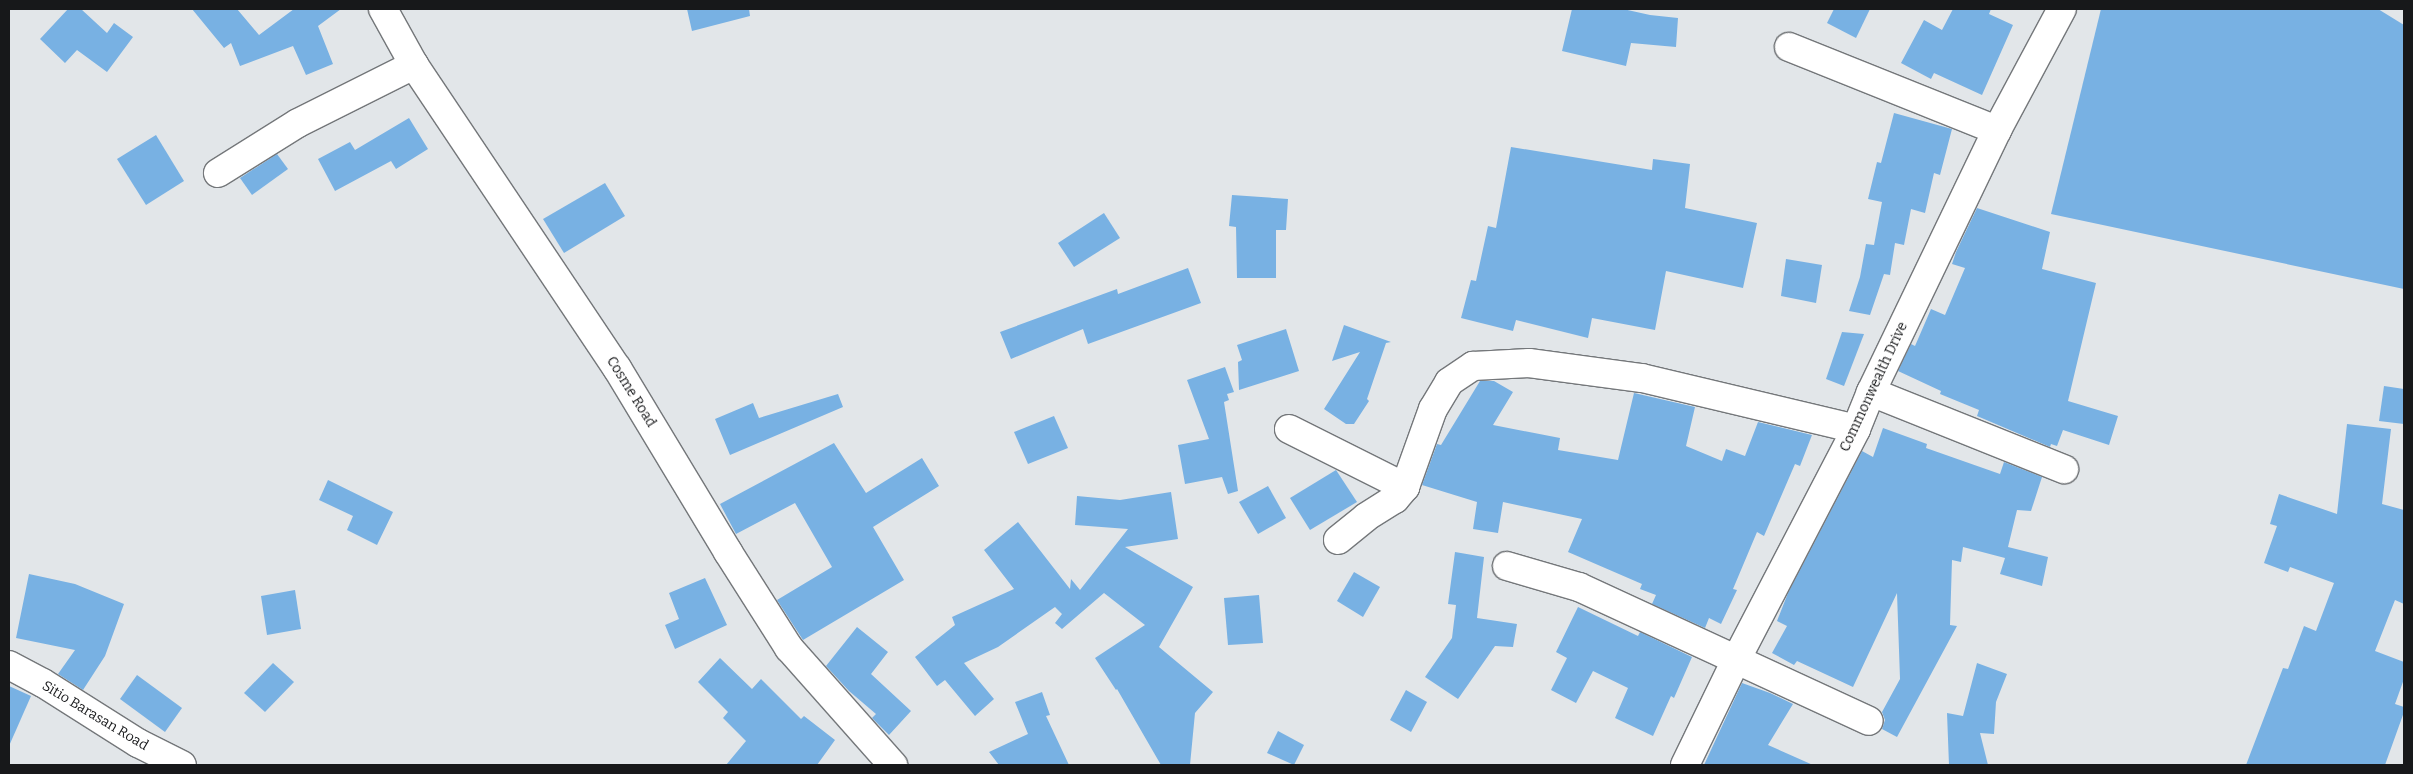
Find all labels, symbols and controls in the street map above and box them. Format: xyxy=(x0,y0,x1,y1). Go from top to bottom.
street label: Commonwealth Drive xyxy=(1837,319,1911,455)
street label: Cosme Road xyxy=(603,354,659,430)
street label: Sitio Barasan Road xyxy=(39,678,151,754)

